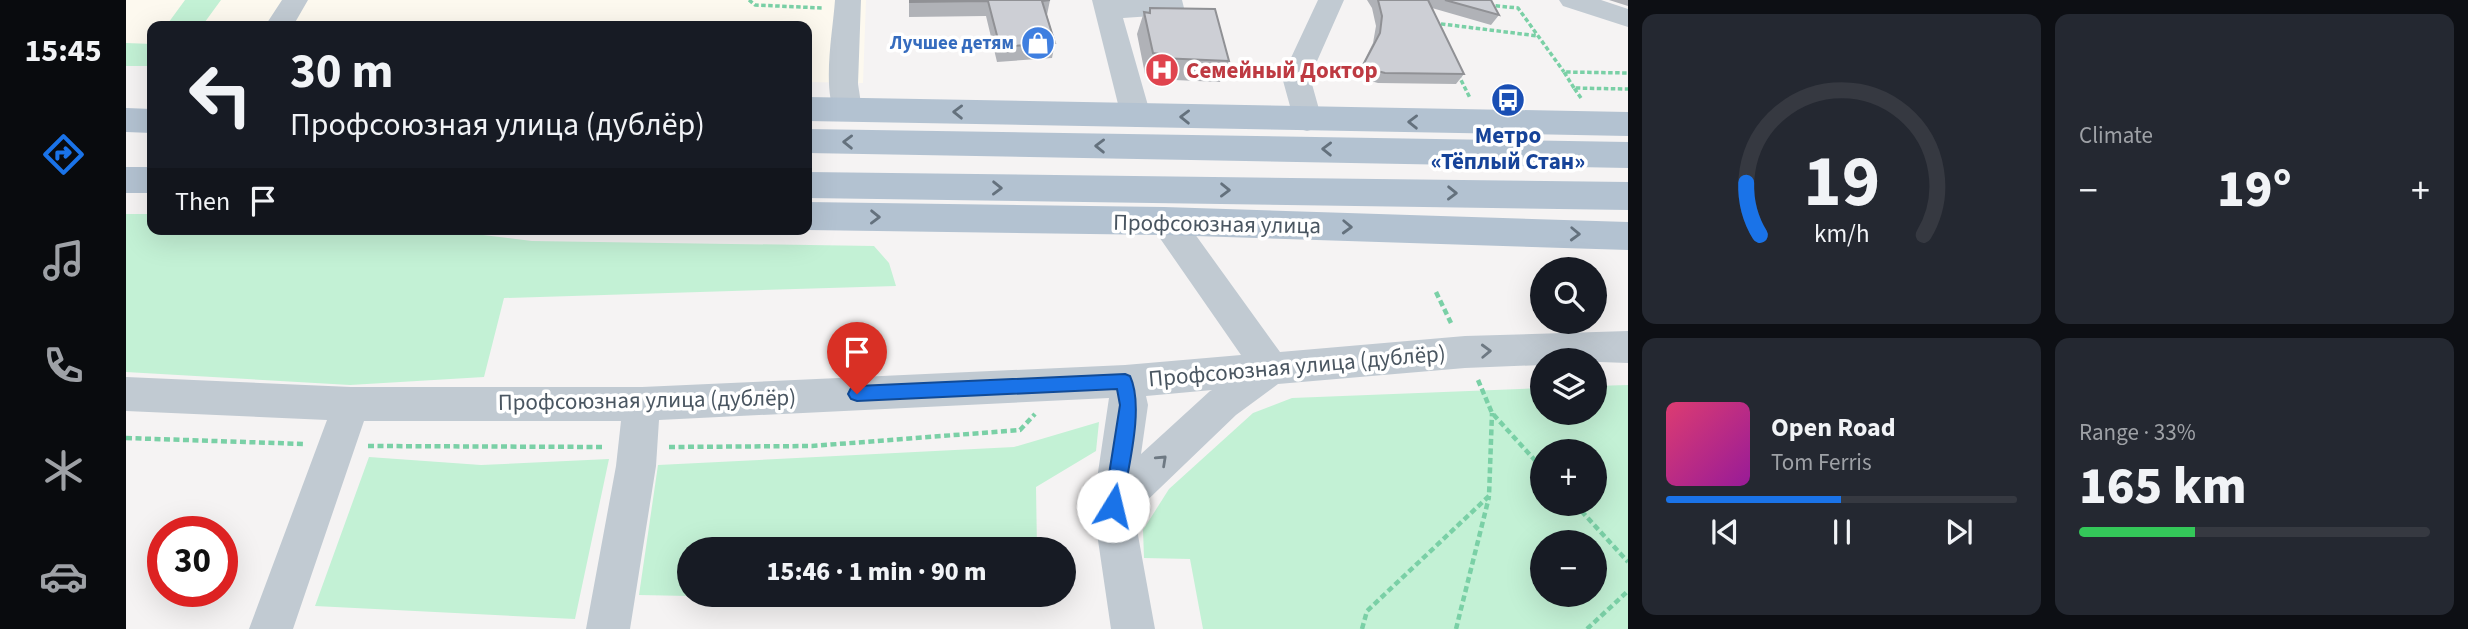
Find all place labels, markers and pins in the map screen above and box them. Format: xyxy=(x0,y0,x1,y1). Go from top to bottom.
shop icon: Лучшее детям xyxy=(1019,24,1057,62)
place label: Лучшее детям xyxy=(889,30,1014,57)
hospital icon: Семейный Доктор xyxy=(1143,51,1181,89)
place label: Семейный Доктор xyxy=(1186,54,1378,87)
bus stop icon: Метро «Тёплый Стан» xyxy=(1489,81,1527,119)
place label: Метро «Тёплый Стан» xyxy=(1431,119,1585,178)
pin xyxy=(827,322,887,394)

